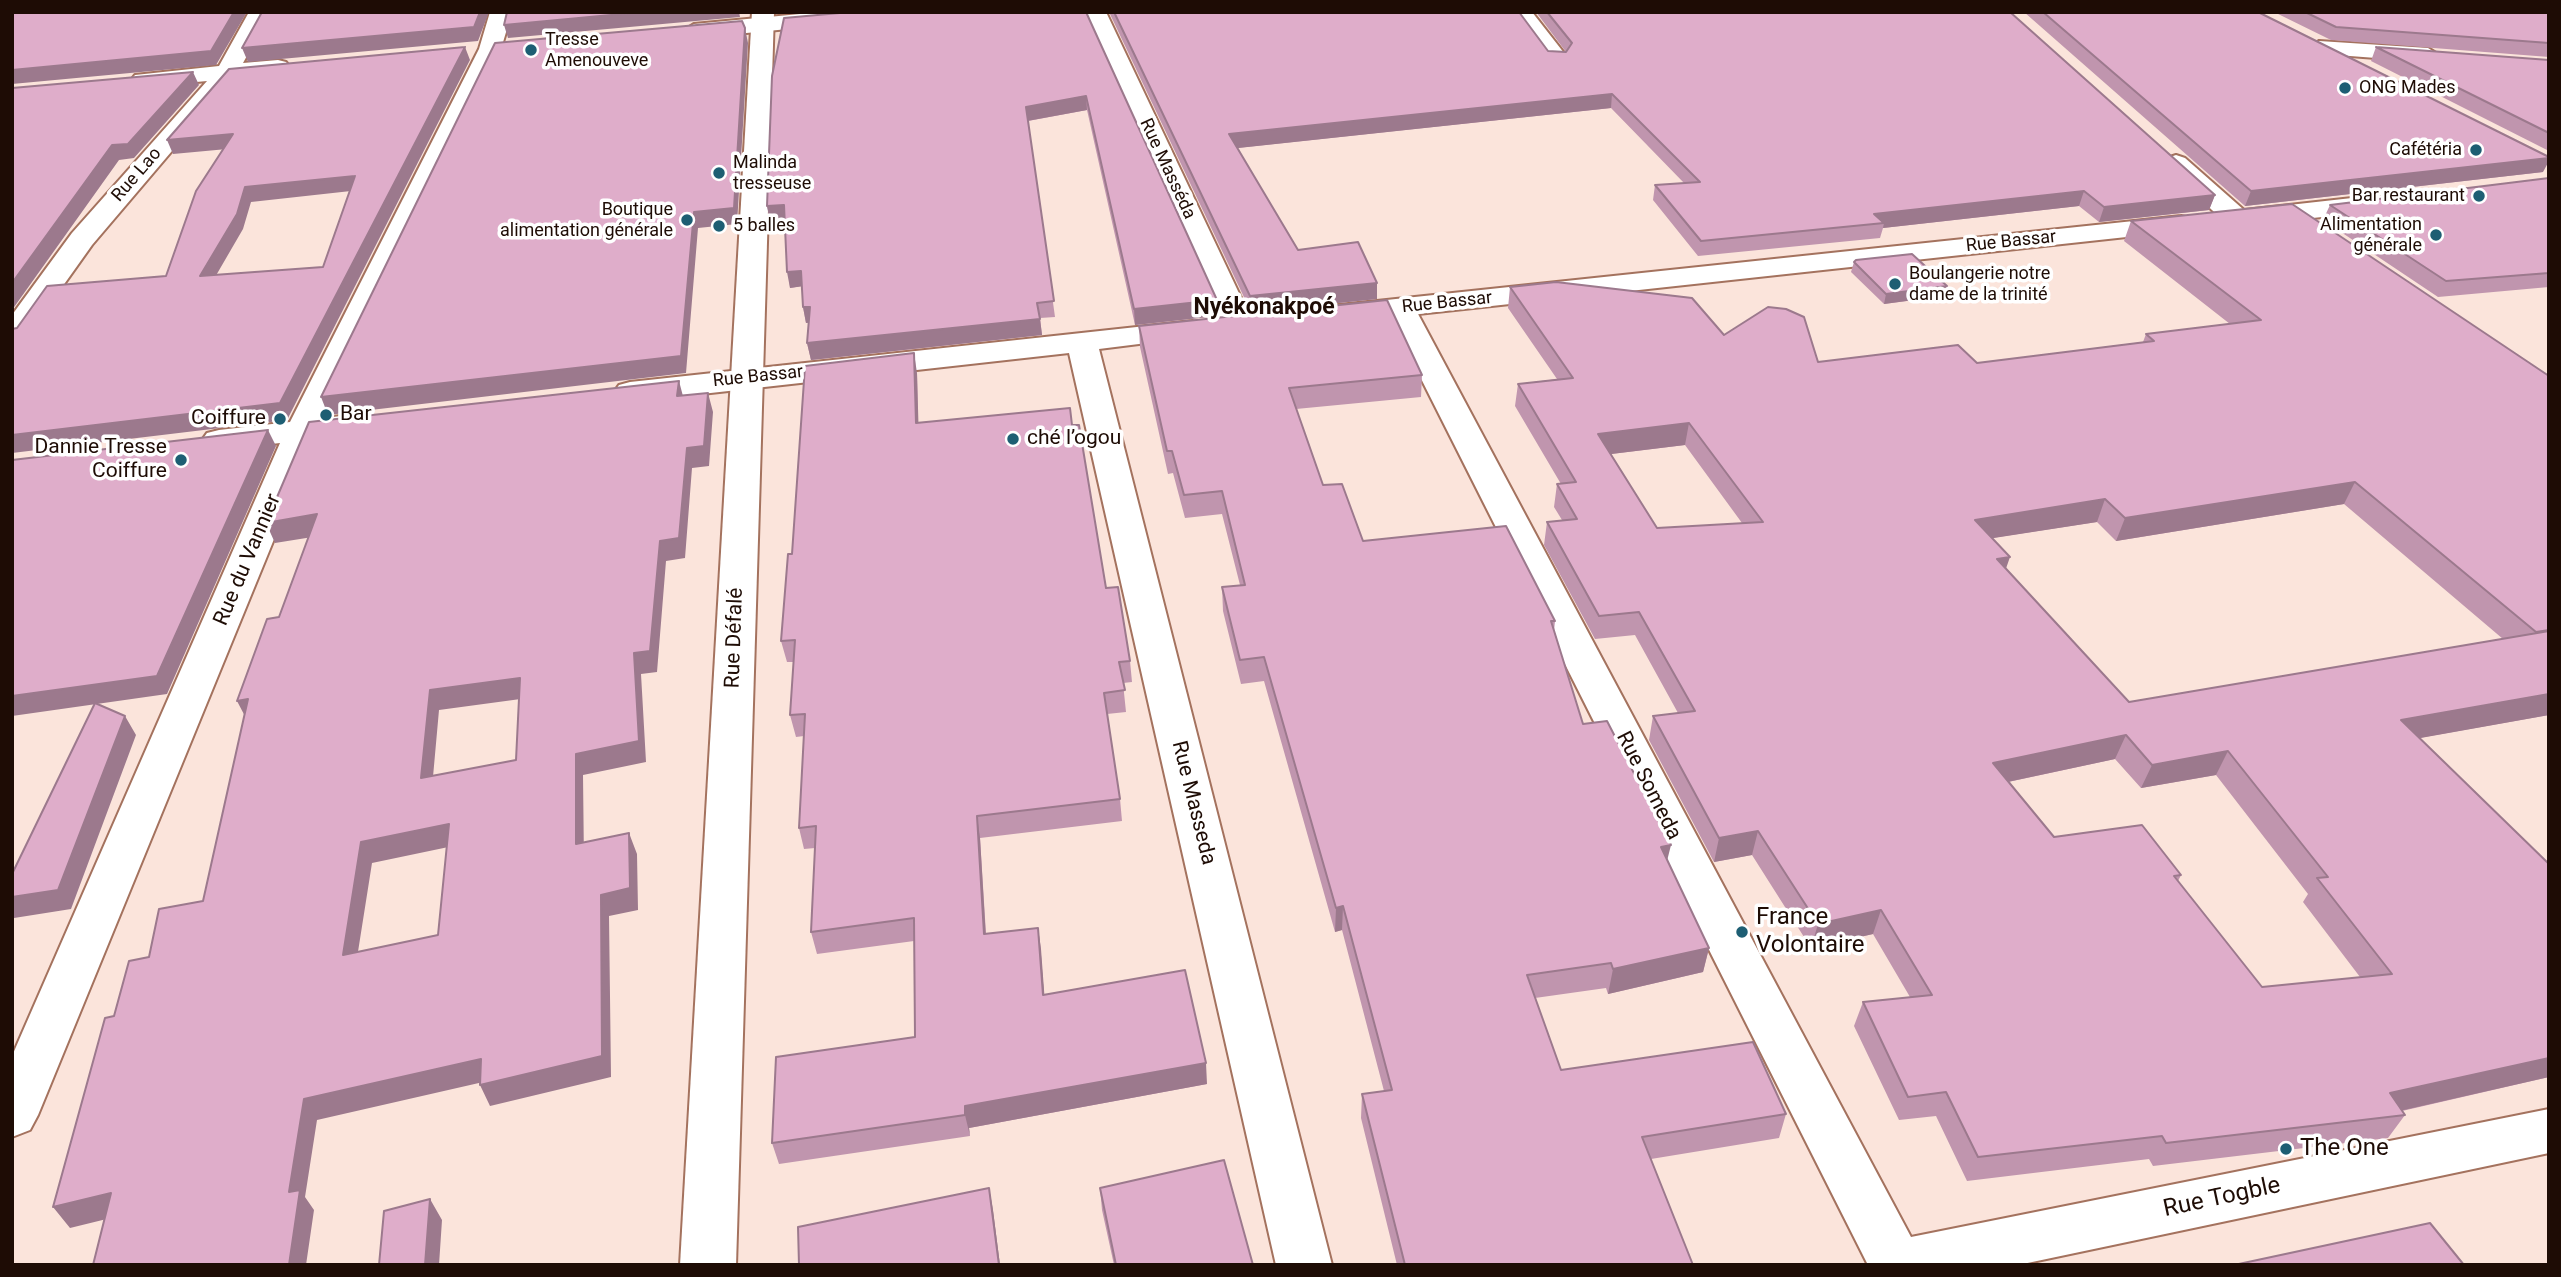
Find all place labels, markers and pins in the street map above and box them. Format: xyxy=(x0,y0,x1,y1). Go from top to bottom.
place label: Tresse Amenouveve xyxy=(545,29,648,72)
marker: Tresse Amenouveve xyxy=(523,42,539,58)
place label: ONG Mades xyxy=(2359,77,2455,99)
marker: ONG Mades xyxy=(2337,80,2353,96)
place label: Cafétéria xyxy=(2389,139,2462,161)
marker: Cafétéria xyxy=(2468,142,2484,158)
place label: Malinda tresseuse xyxy=(733,152,811,194)
marker: Malinda tresseuse xyxy=(711,165,727,181)
place label: Bar restaurant xyxy=(2352,185,2465,207)
marker: Bar restaurant xyxy=(2471,188,2487,204)
place label: Boutique alimentation générale xyxy=(500,199,673,242)
marker: Boutique alimentation générale xyxy=(679,212,695,228)
place label: Alimentation générale xyxy=(2320,214,2422,256)
place label: 5 balles xyxy=(733,215,795,237)
marker: 5 balles xyxy=(711,218,727,234)
marker: Alimentation générale xyxy=(2428,227,2444,243)
place label: Boulangerie notre dame de la trinité xyxy=(1909,263,2050,306)
marker: Boulangerie notre dame de la trinité xyxy=(1887,276,1903,292)
place label: Bar xyxy=(340,402,372,428)
place label: Coiffure xyxy=(191,406,266,432)
marker: Bar xyxy=(318,407,334,423)
marker: Coiffure xyxy=(272,411,288,427)
place label: ché l’ogou xyxy=(1027,426,1121,452)
marker: ché l’ogou xyxy=(1005,431,1021,447)
place label: Dannie Tresse Coiffure xyxy=(35,435,167,485)
marker: Dannie Tresse Coiffure xyxy=(173,452,189,468)
place label: France Volontaire xyxy=(1756,904,1865,960)
marker: France Volontaire xyxy=(1734,924,1750,940)
place label: The One xyxy=(2300,1135,2389,1163)
marker: The One xyxy=(2278,1141,2294,1157)

